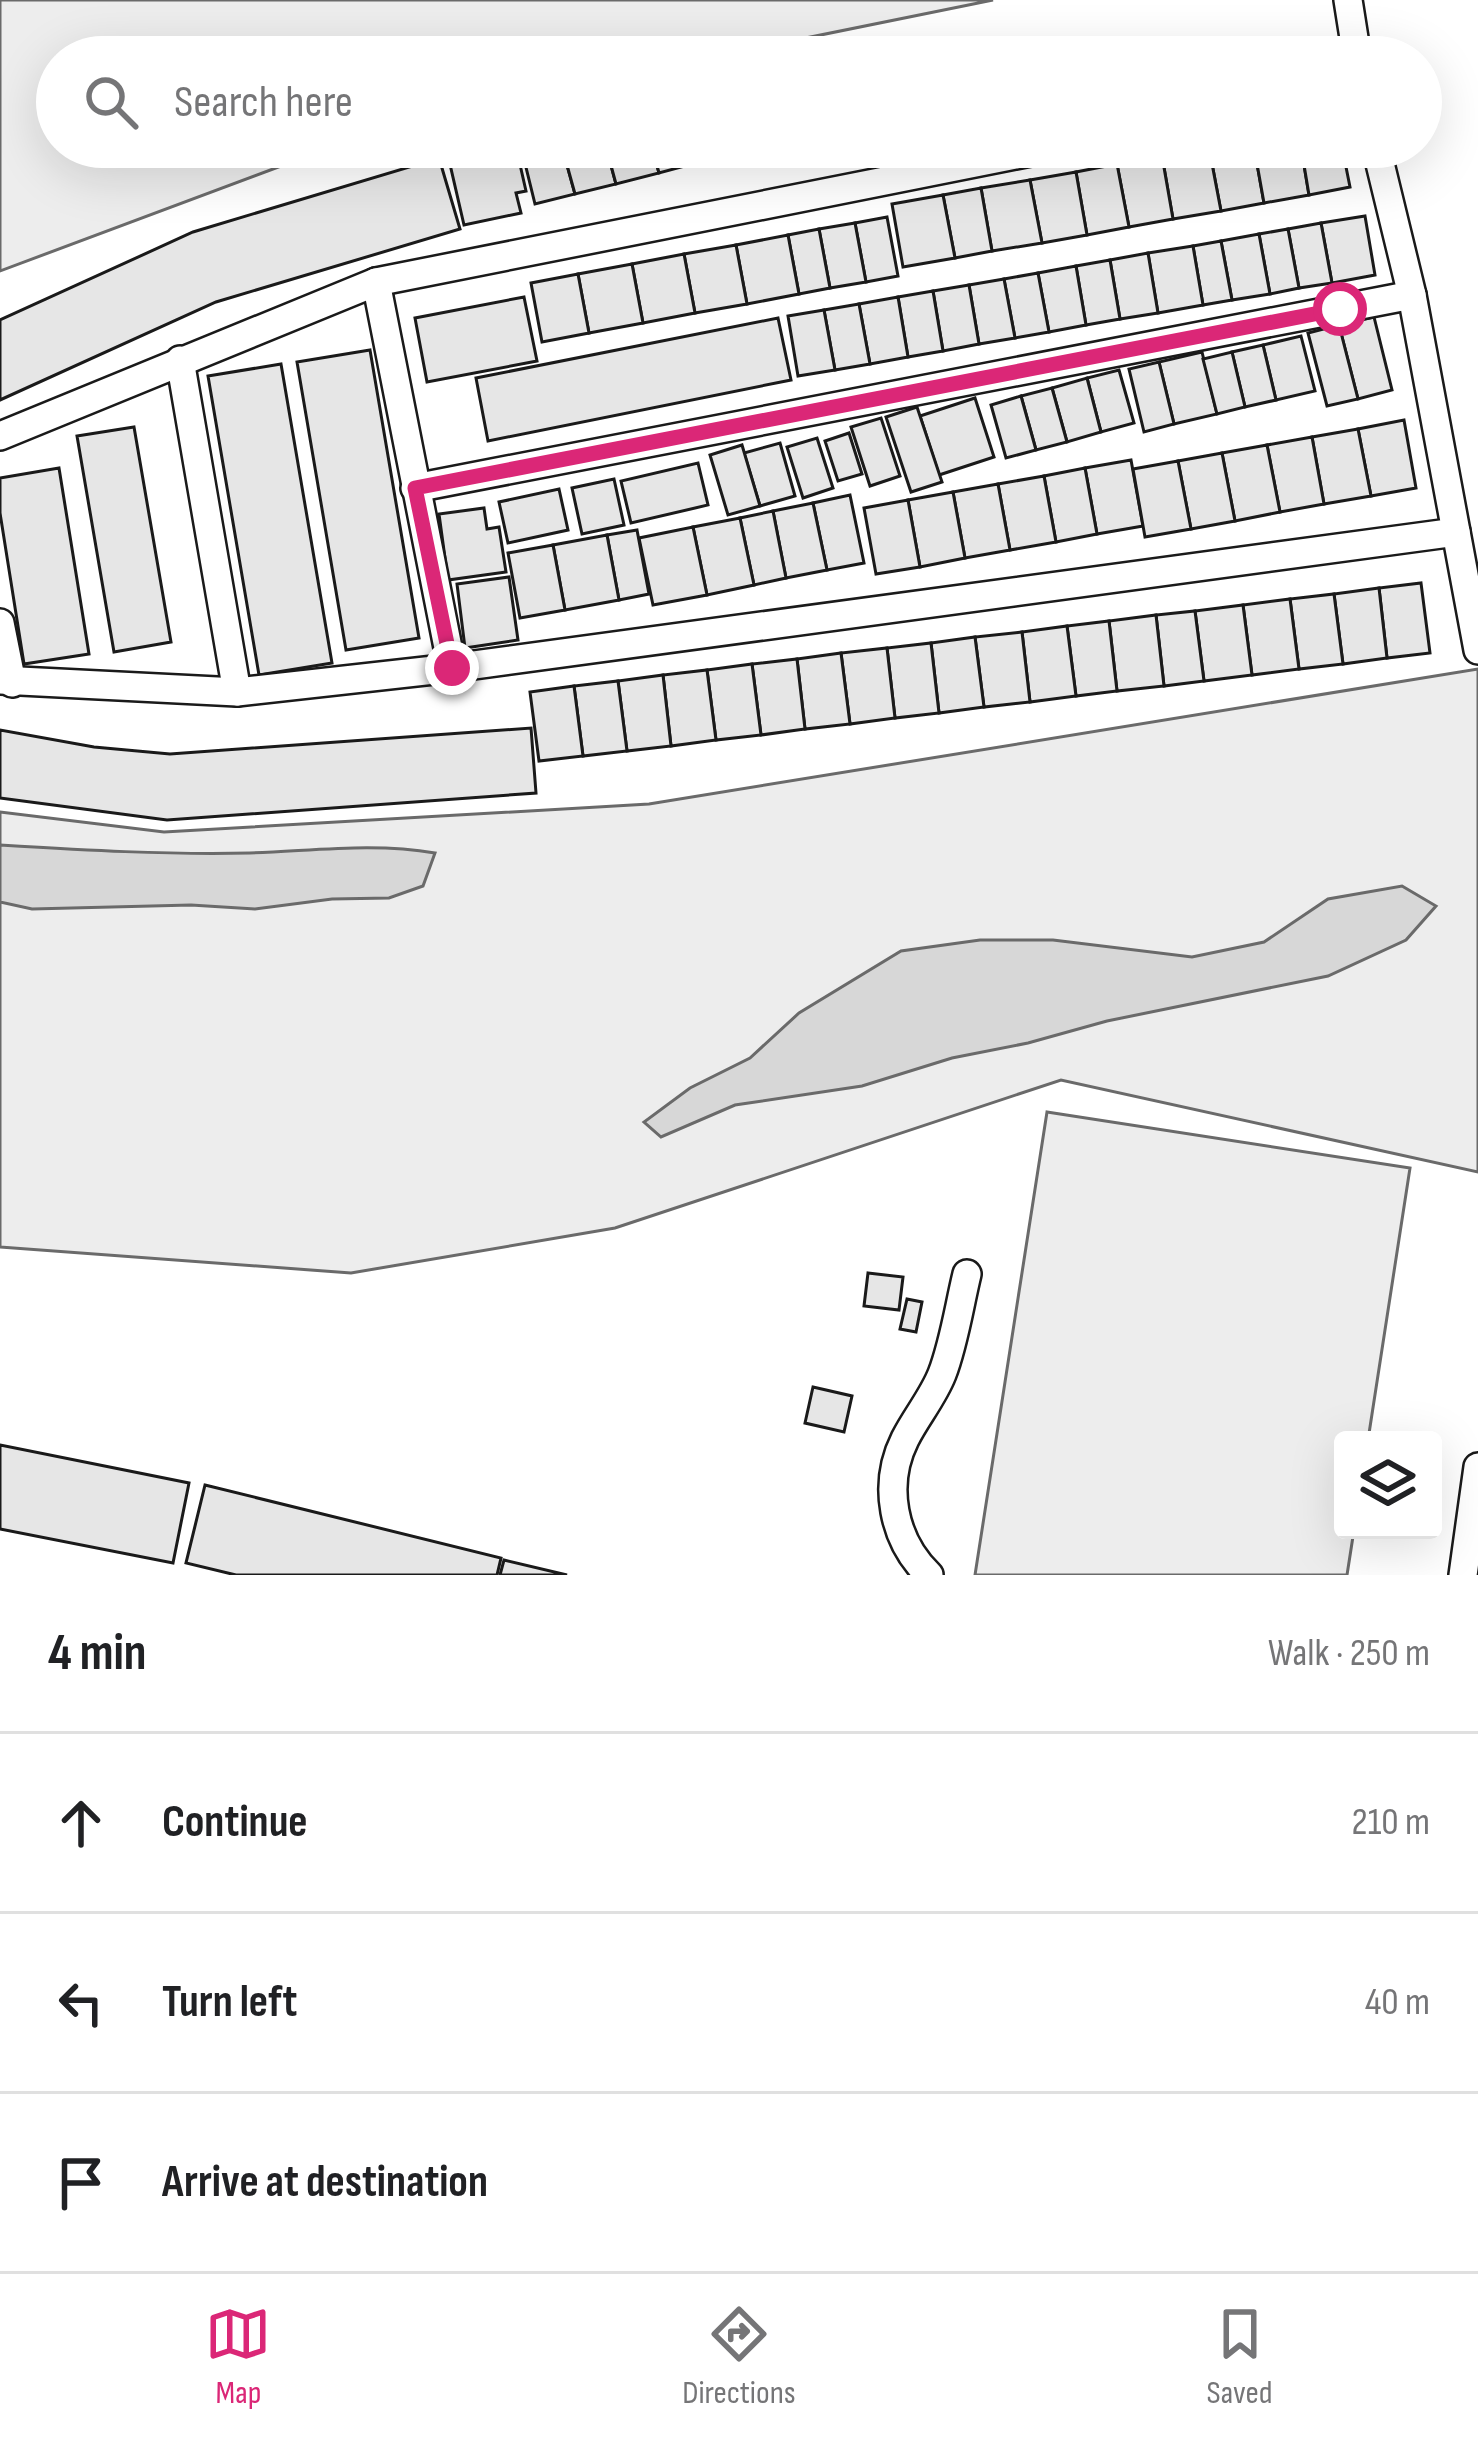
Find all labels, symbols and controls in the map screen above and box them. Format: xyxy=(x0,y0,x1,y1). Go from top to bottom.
search box xyxy=(36,36,1442,168)
icon: search xyxy=(78,69,144,135)
text: Search here xyxy=(174,75,353,130)
route start xyxy=(1313,282,1367,336)
route end xyxy=(425,641,479,695)
map controls xyxy=(1334,1431,1442,1539)
button: layers xyxy=(1334,1431,1442,1539)
text: 4 min xyxy=(48,1623,147,1684)
text: Walk · 250 m xyxy=(1268,1630,1430,1677)
icon: ahead xyxy=(48,1790,114,1856)
text: Continue xyxy=(162,1795,308,1850)
text: 210 m xyxy=(1352,1799,1430,1846)
icon: left xyxy=(48,1970,114,2036)
text: Turn left xyxy=(162,1975,297,2030)
text: 40 m xyxy=(1365,1979,1430,2026)
icon: arrive xyxy=(48,2150,114,2216)
text: Arrive at destination xyxy=(162,2155,488,2210)
tab: Map xyxy=(205,2301,271,2413)
tab: Directions xyxy=(682,2301,796,2413)
tab: Saved xyxy=(1206,2301,1273,2413)

